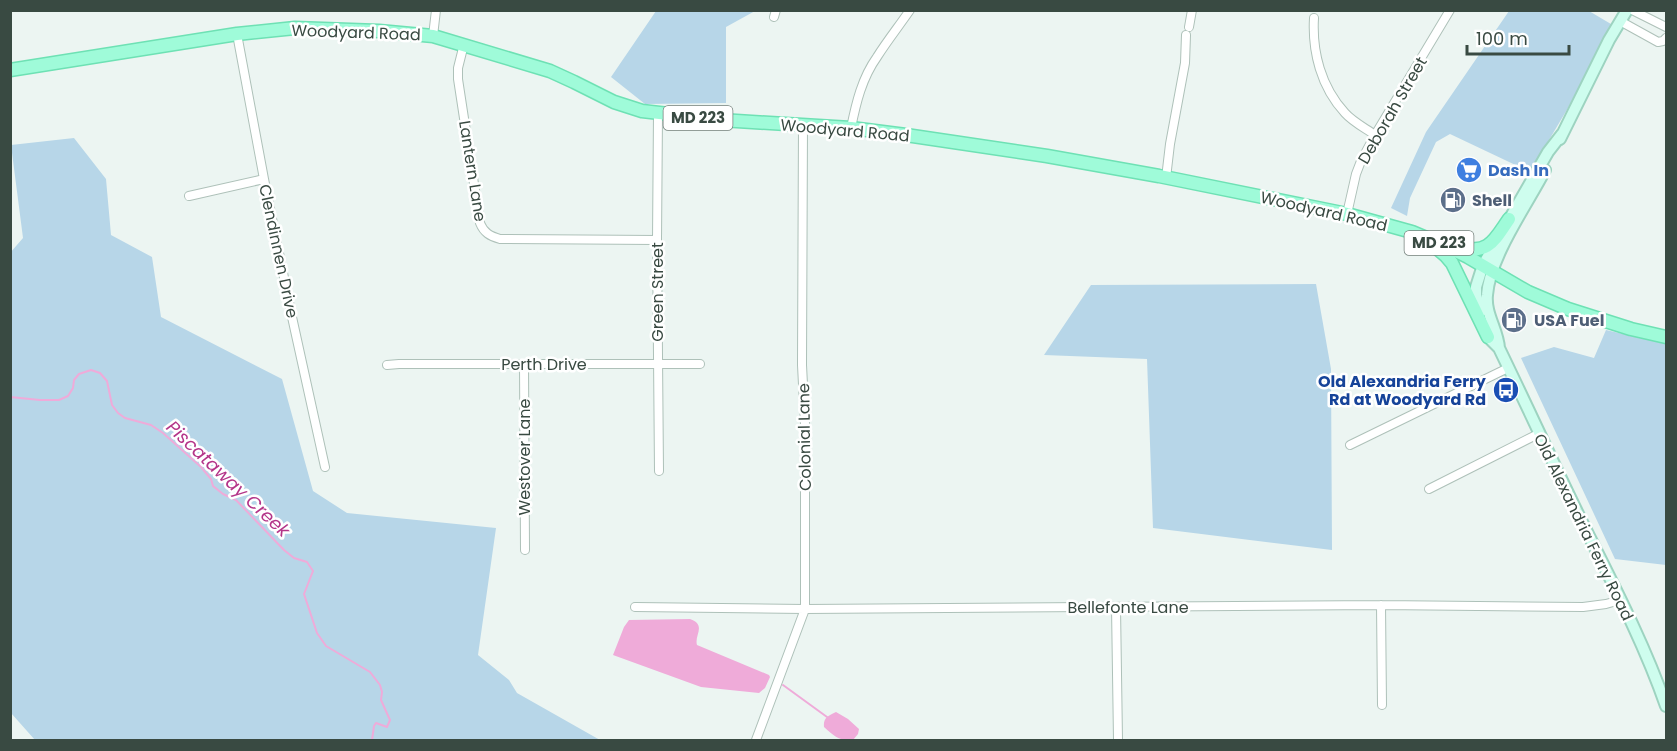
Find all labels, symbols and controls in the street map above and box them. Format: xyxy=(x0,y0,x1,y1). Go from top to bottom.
scale bar xyxy=(1467,18,1569,56)
street label: Woodyard Road xyxy=(291,19,421,46)
text: 100 m xyxy=(1476,26,1528,51)
street label: Deborah Street xyxy=(1352,52,1433,168)
road number: MD 223 xyxy=(664,106,732,130)
street label: Woodyard Road xyxy=(779,113,910,148)
street label: Lantern Lane xyxy=(453,119,492,223)
supermarket icon: Dash In xyxy=(1454,155,1484,185)
place label: Dash In xyxy=(1488,159,1549,182)
street label: Clendinnen Drive xyxy=(253,182,304,320)
fuel station icon: Shell xyxy=(1438,185,1468,215)
street label: Woodyard Road xyxy=(1258,186,1390,237)
place label: Shell xyxy=(1472,189,1512,212)
road number: MD 223 xyxy=(1404,231,1474,255)
street label: Green Street xyxy=(646,242,669,342)
fuel station icon: USA Fuel xyxy=(1499,305,1529,335)
place label: USA Fuel xyxy=(1534,309,1604,332)
street label: Perth Drive xyxy=(501,353,587,376)
place label: Old Alexandria Ferry Rd at Woodyard Rd xyxy=(1318,370,1487,411)
bus stop icon: Old Alexandria Ferry Rd at Woodyard Rd xyxy=(1491,375,1521,405)
street label: Colonial Lane xyxy=(792,383,817,491)
street label: Westover Lane xyxy=(513,398,536,515)
water label: Piscataway Creek xyxy=(161,415,296,543)
street label: Old Alexandria Ferry Road xyxy=(1528,430,1639,625)
street label: Bellefonte Lane xyxy=(1067,596,1189,619)

